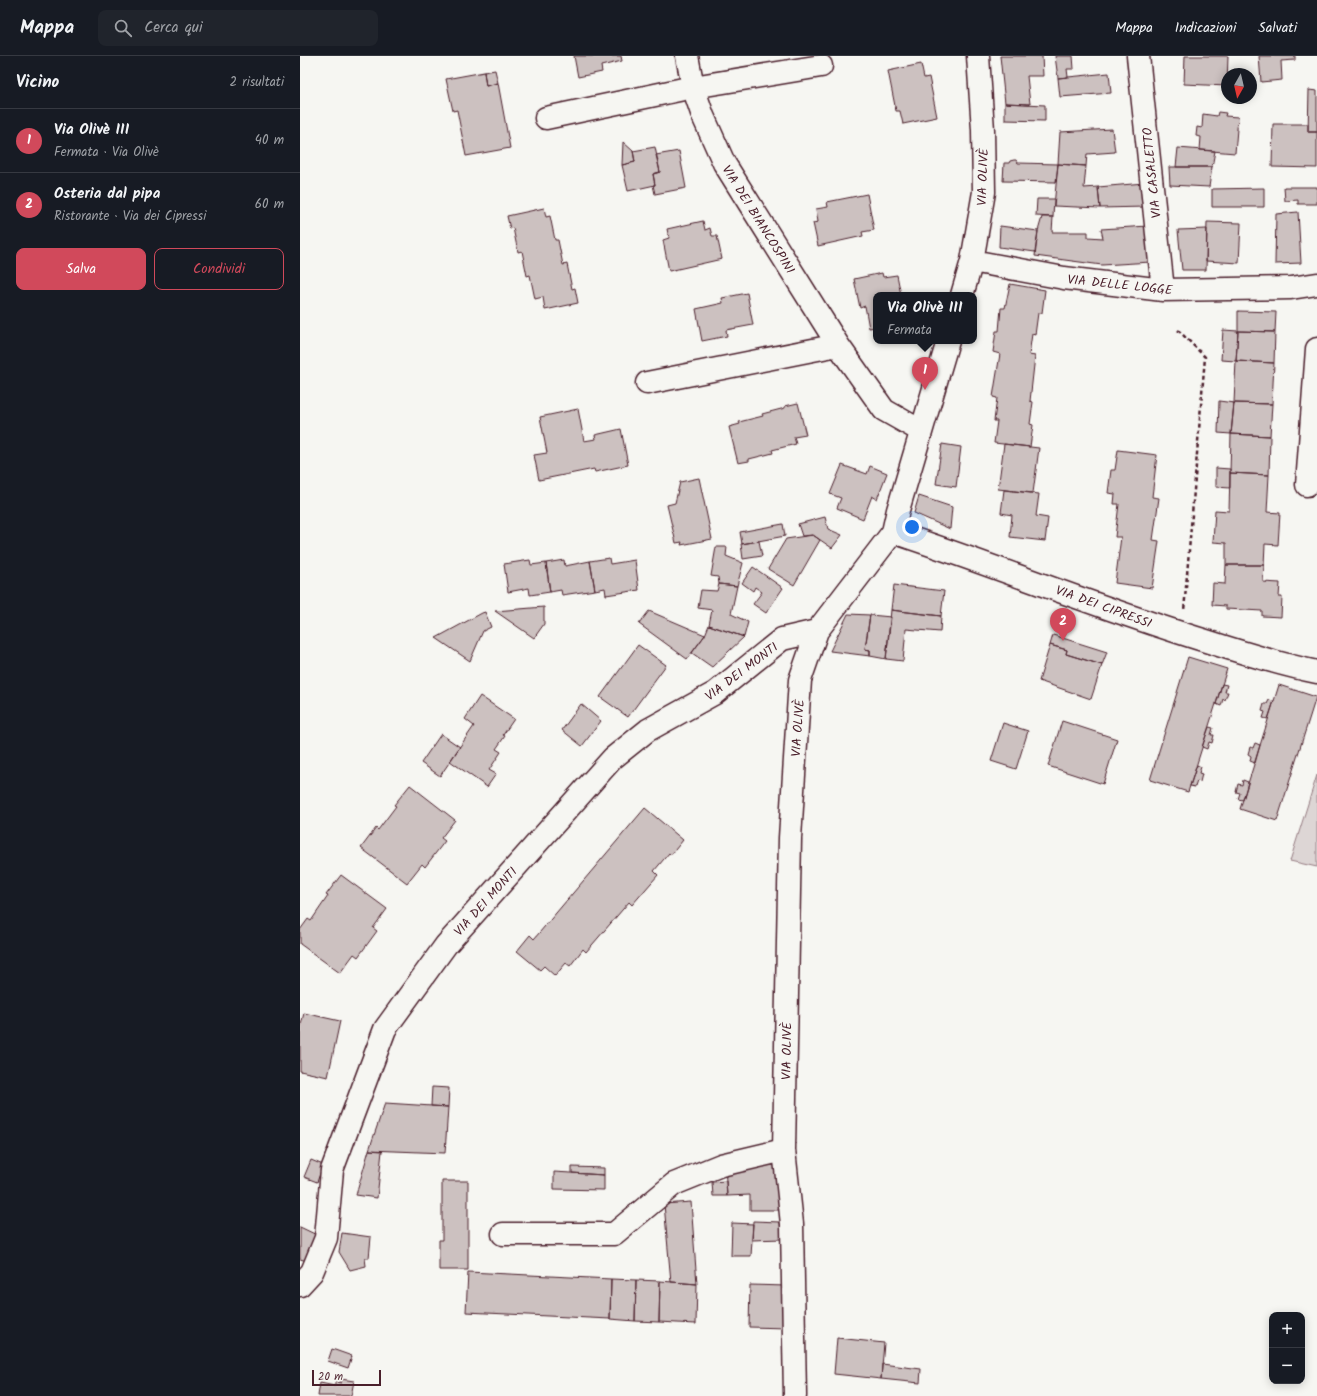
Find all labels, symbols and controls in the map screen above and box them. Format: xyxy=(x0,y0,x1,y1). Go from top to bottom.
search box xyxy=(98,10,378,46)
text: Mappa xyxy=(20,13,74,43)
text: Cerca qui xyxy=(144,16,203,40)
icon: search xyxy=(112,17,134,39)
text: Mappa xyxy=(1115,17,1153,39)
text: Indicazioni xyxy=(1175,17,1236,39)
text: Salvati xyxy=(1258,17,1297,39)
north arrow xyxy=(1221,68,1257,104)
text: Vicino xyxy=(16,69,59,96)
text: 2 risultati xyxy=(230,72,284,93)
text: Via Olivè III xyxy=(54,118,129,142)
street label: VIA CASALETTO xyxy=(1137,126,1168,219)
text: 1 xyxy=(27,130,31,151)
text: 40 m xyxy=(255,130,284,151)
text: Fermata · Via Olivè xyxy=(54,142,159,163)
street label: VIA OLIVÈ xyxy=(972,147,995,206)
street label: VIA DEI BIANCOSPINI xyxy=(716,161,800,278)
text: Osteria dal pipa xyxy=(54,182,160,206)
text: 2 xyxy=(25,194,33,215)
text: 60 m xyxy=(255,194,284,215)
text: Ristorante · Via dei Cipressi xyxy=(54,206,206,227)
button: Salva xyxy=(16,248,146,290)
button: Condividi xyxy=(154,248,284,290)
street label: VIA DELLE LOGGE xyxy=(1066,270,1174,301)
popup xyxy=(873,292,977,344)
text: Via Olivè III xyxy=(887,296,963,320)
text: Fermata xyxy=(887,320,932,341)
pin: 1 xyxy=(912,357,938,390)
your location xyxy=(902,517,922,537)
street label: VIA DEI CIPRESSI xyxy=(1052,580,1155,635)
pin: 2 xyxy=(1050,608,1076,641)
street label: VIA DEI MONTI xyxy=(701,638,783,707)
street label: VIA OLIVÈ xyxy=(786,698,811,758)
street label: VIA DEI MONTI xyxy=(449,863,523,941)
street label: VIA OLIVÈ xyxy=(776,1022,799,1080)
map controls xyxy=(1269,1312,1305,1384)
button: + xyxy=(1269,1312,1305,1348)
button: − xyxy=(1269,1348,1305,1384)
scale bar xyxy=(312,1368,381,1387)
text: 20 m xyxy=(318,1368,343,1386)

